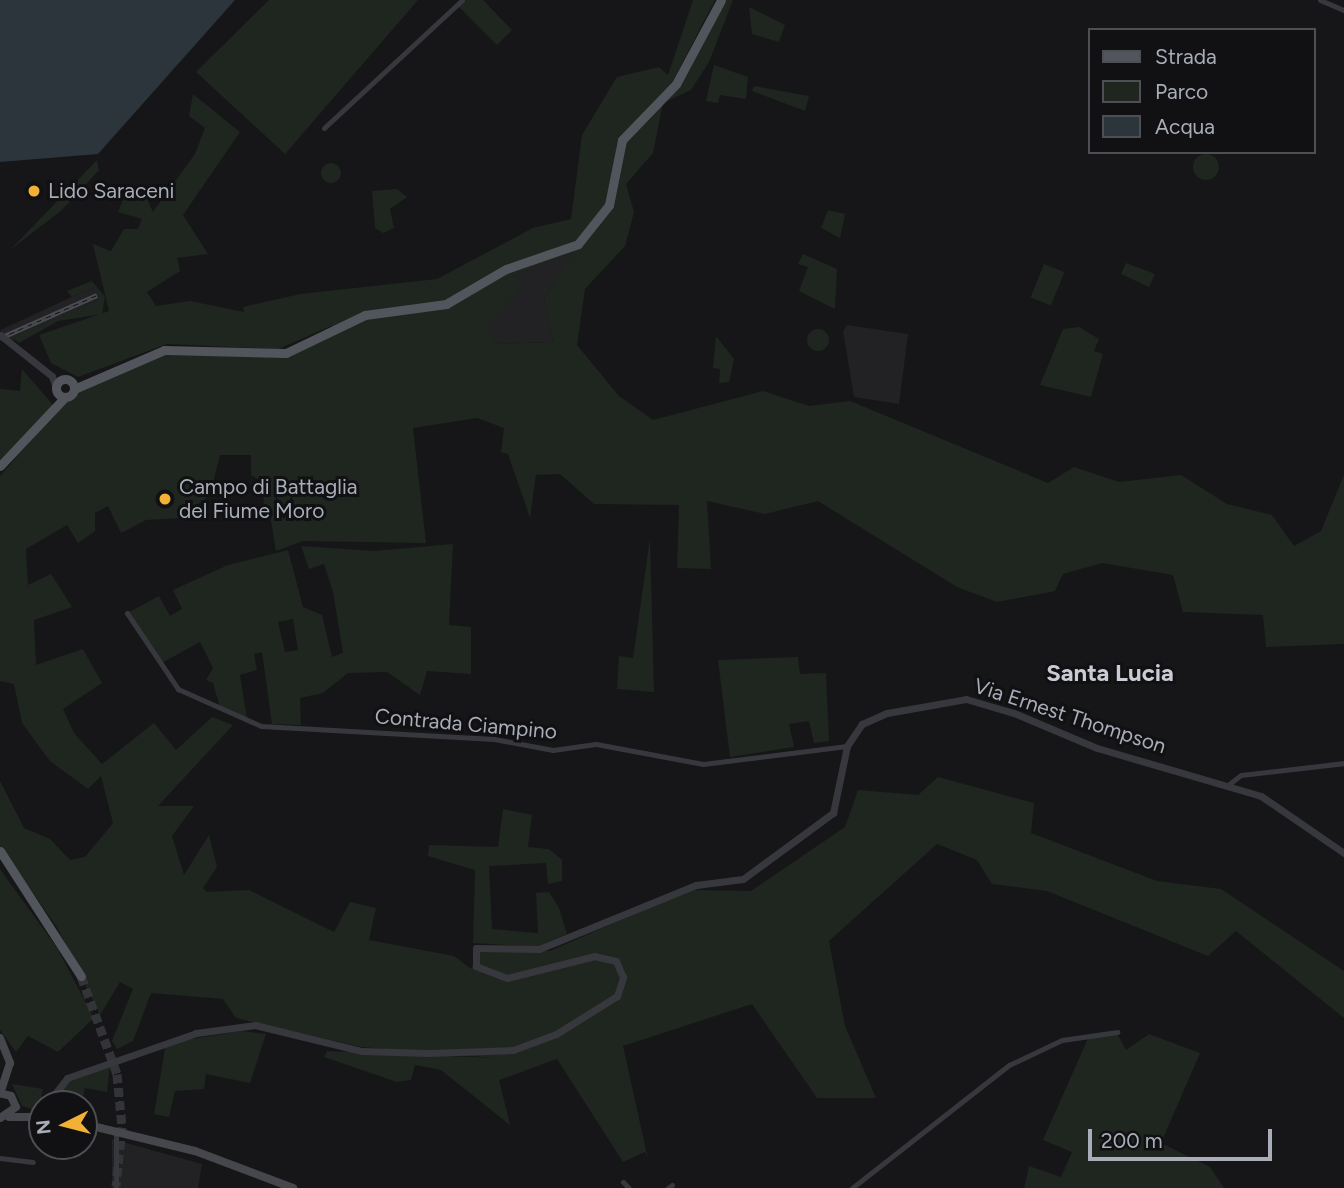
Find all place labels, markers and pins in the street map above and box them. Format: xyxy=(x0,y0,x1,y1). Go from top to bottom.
place label: Lido Saraceni xyxy=(48,178,174,204)
marker: Lido Saraceni xyxy=(26,183,42,199)
place label: Campo di Battaglia del Fiume Moro xyxy=(179,474,357,524)
marker: Campo di Battaglia del Fiume Moro xyxy=(157,491,173,507)

